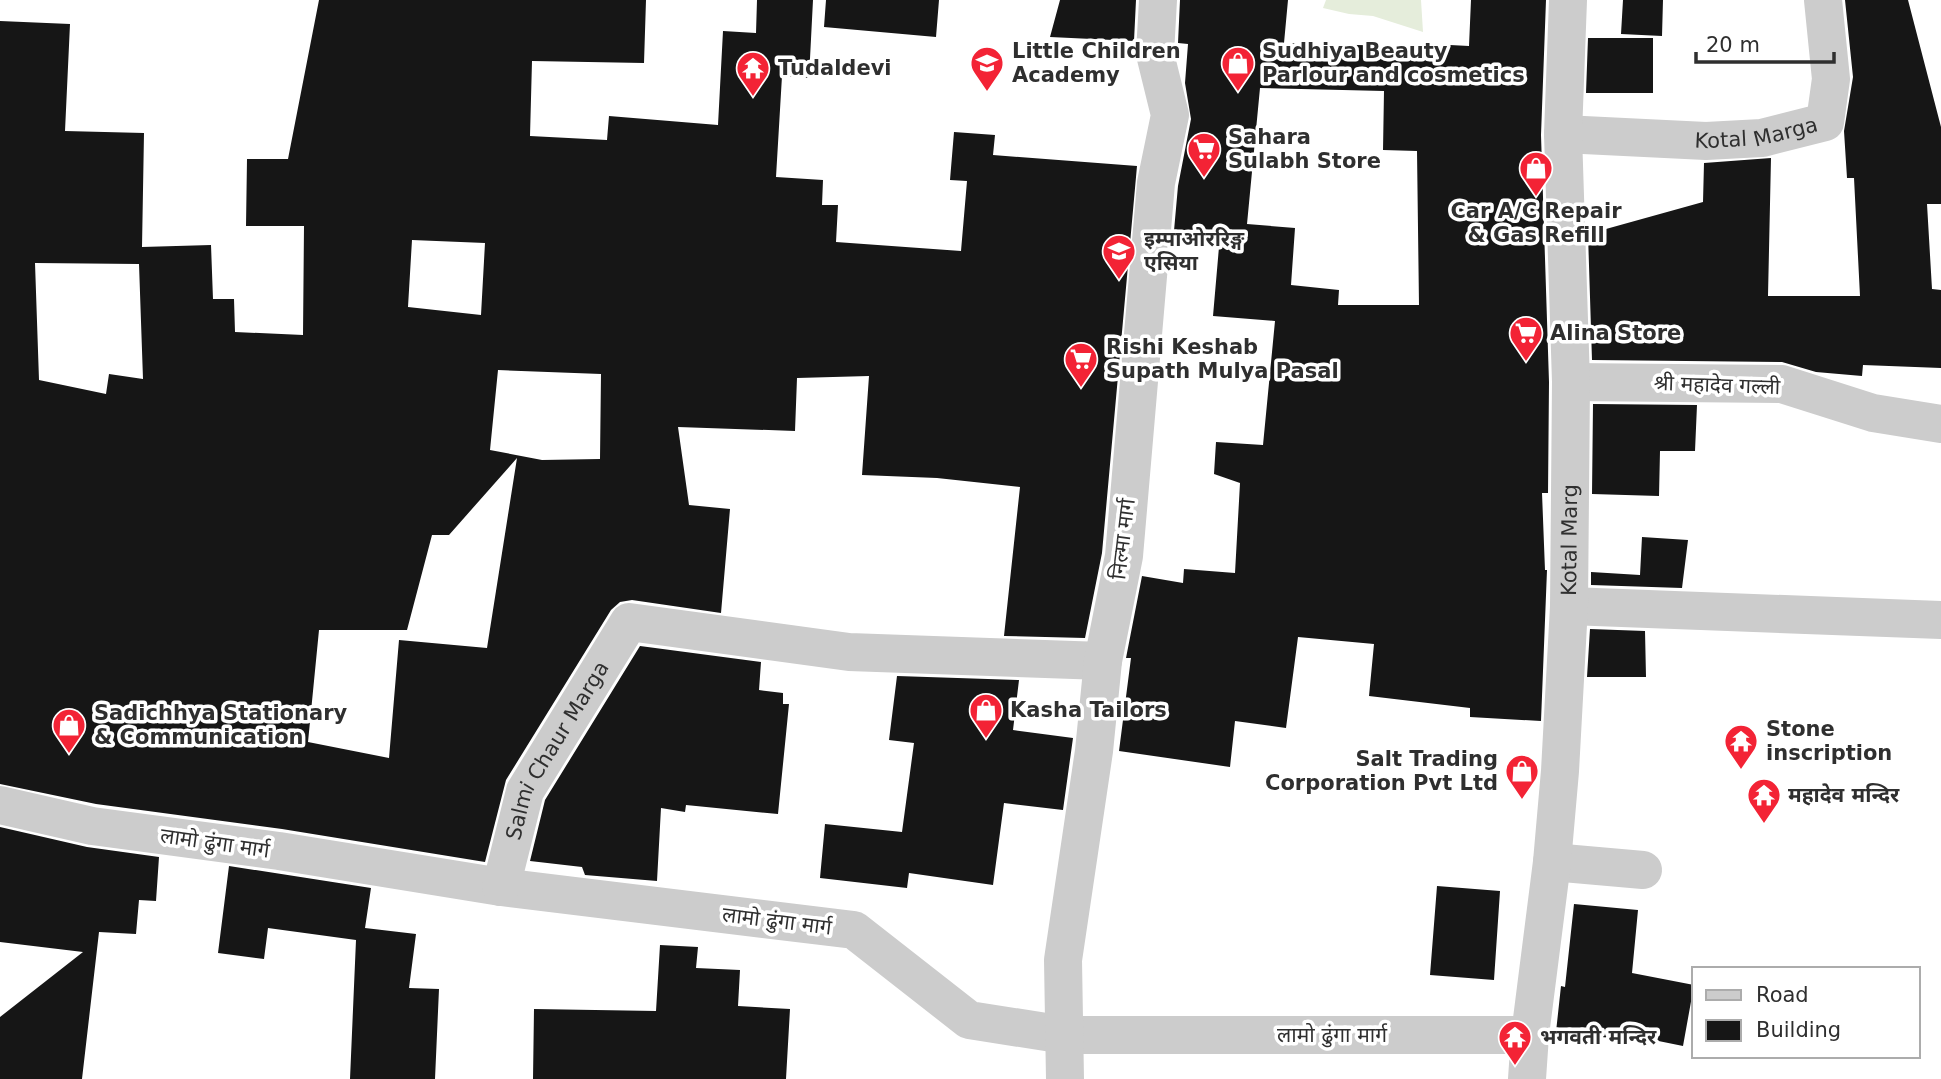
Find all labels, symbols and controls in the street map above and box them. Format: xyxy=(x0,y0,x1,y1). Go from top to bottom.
scale bar xyxy=(1696,21,1834,65)
text: 20 m xyxy=(1706,33,1760,57)
place label: Little Children Academy xyxy=(1012,39,1181,87)
place label: Sudhiya Beauty Parlour and cosmetics xyxy=(1262,39,1525,87)
school or university icon: Little Children Academy xyxy=(968,44,1006,93)
shop icon: Sudhiya Beauty Parlour and cosmetics xyxy=(1219,44,1257,93)
temple icon: Tudaldevi xyxy=(734,49,772,98)
place label: Tudaldevi xyxy=(778,56,892,80)
street label: Kotal Marga xyxy=(1694,112,1820,153)
place label: Sahara Sulabh Store xyxy=(1228,125,1381,173)
supermarket icon: Sahara Sulabh Store xyxy=(1185,130,1223,179)
shop icon: Car A/C Repair & Gas Refill xyxy=(1517,149,1555,198)
place label: Car A/C Repair & Gas Refill xyxy=(1450,199,1622,247)
place label: इम्पाओररिङ्ग एसिया xyxy=(1144,227,1245,275)
school or university icon: इम्पाओररिङ्ग एसिया xyxy=(1100,232,1138,281)
supermarket icon: Alina Store xyxy=(1507,314,1545,363)
place label: Alina Store xyxy=(1550,321,1681,345)
place label: Rishi Keshab Supath Mulya Pasal xyxy=(1106,335,1339,383)
supermarket icon: Rishi Keshab Supath Mulya Pasal xyxy=(1062,340,1100,389)
street label: श्री महादेव गल्ली xyxy=(1653,371,1781,399)
street label: Kotal Marg xyxy=(1557,484,1582,596)
street label: निल्मा मार्ग xyxy=(1106,496,1140,581)
street label: Salmi Chaur Marga xyxy=(501,657,614,842)
shop icon: Kasha Tailors xyxy=(967,691,1005,740)
place label: Kasha Tailors xyxy=(1010,698,1167,722)
place label: Sadichhya Stationary & Communication xyxy=(94,701,348,749)
shop icon: Sadichhya Stationary & Communication xyxy=(50,706,88,755)
place label: Stone inscription xyxy=(1766,717,1892,765)
temple icon: Stone inscription xyxy=(1722,722,1760,771)
place label: Salt Trading Corporation Pvt Ltd xyxy=(1265,747,1498,795)
shop icon: Salt Trading Corporation Pvt Ltd xyxy=(1503,752,1541,801)
temple icon: महादेव मन्दिर xyxy=(1745,776,1783,825)
place label: महादेव मन्दिर xyxy=(1788,783,1900,807)
street label: लामो ढुंगा मार्ग xyxy=(159,823,272,864)
street label: लामो ढुंगा मार्ग xyxy=(721,902,834,941)
legend xyxy=(1692,967,1920,1058)
text: Road xyxy=(1756,983,1809,1007)
temple icon: भगवती मन्दिर xyxy=(1496,1018,1534,1067)
text: Building xyxy=(1756,1018,1841,1042)
street label: लामो ढुंगा मार्ग xyxy=(1277,1023,1388,1048)
place label: भगवती मन्दिर xyxy=(1540,1025,1657,1049)

